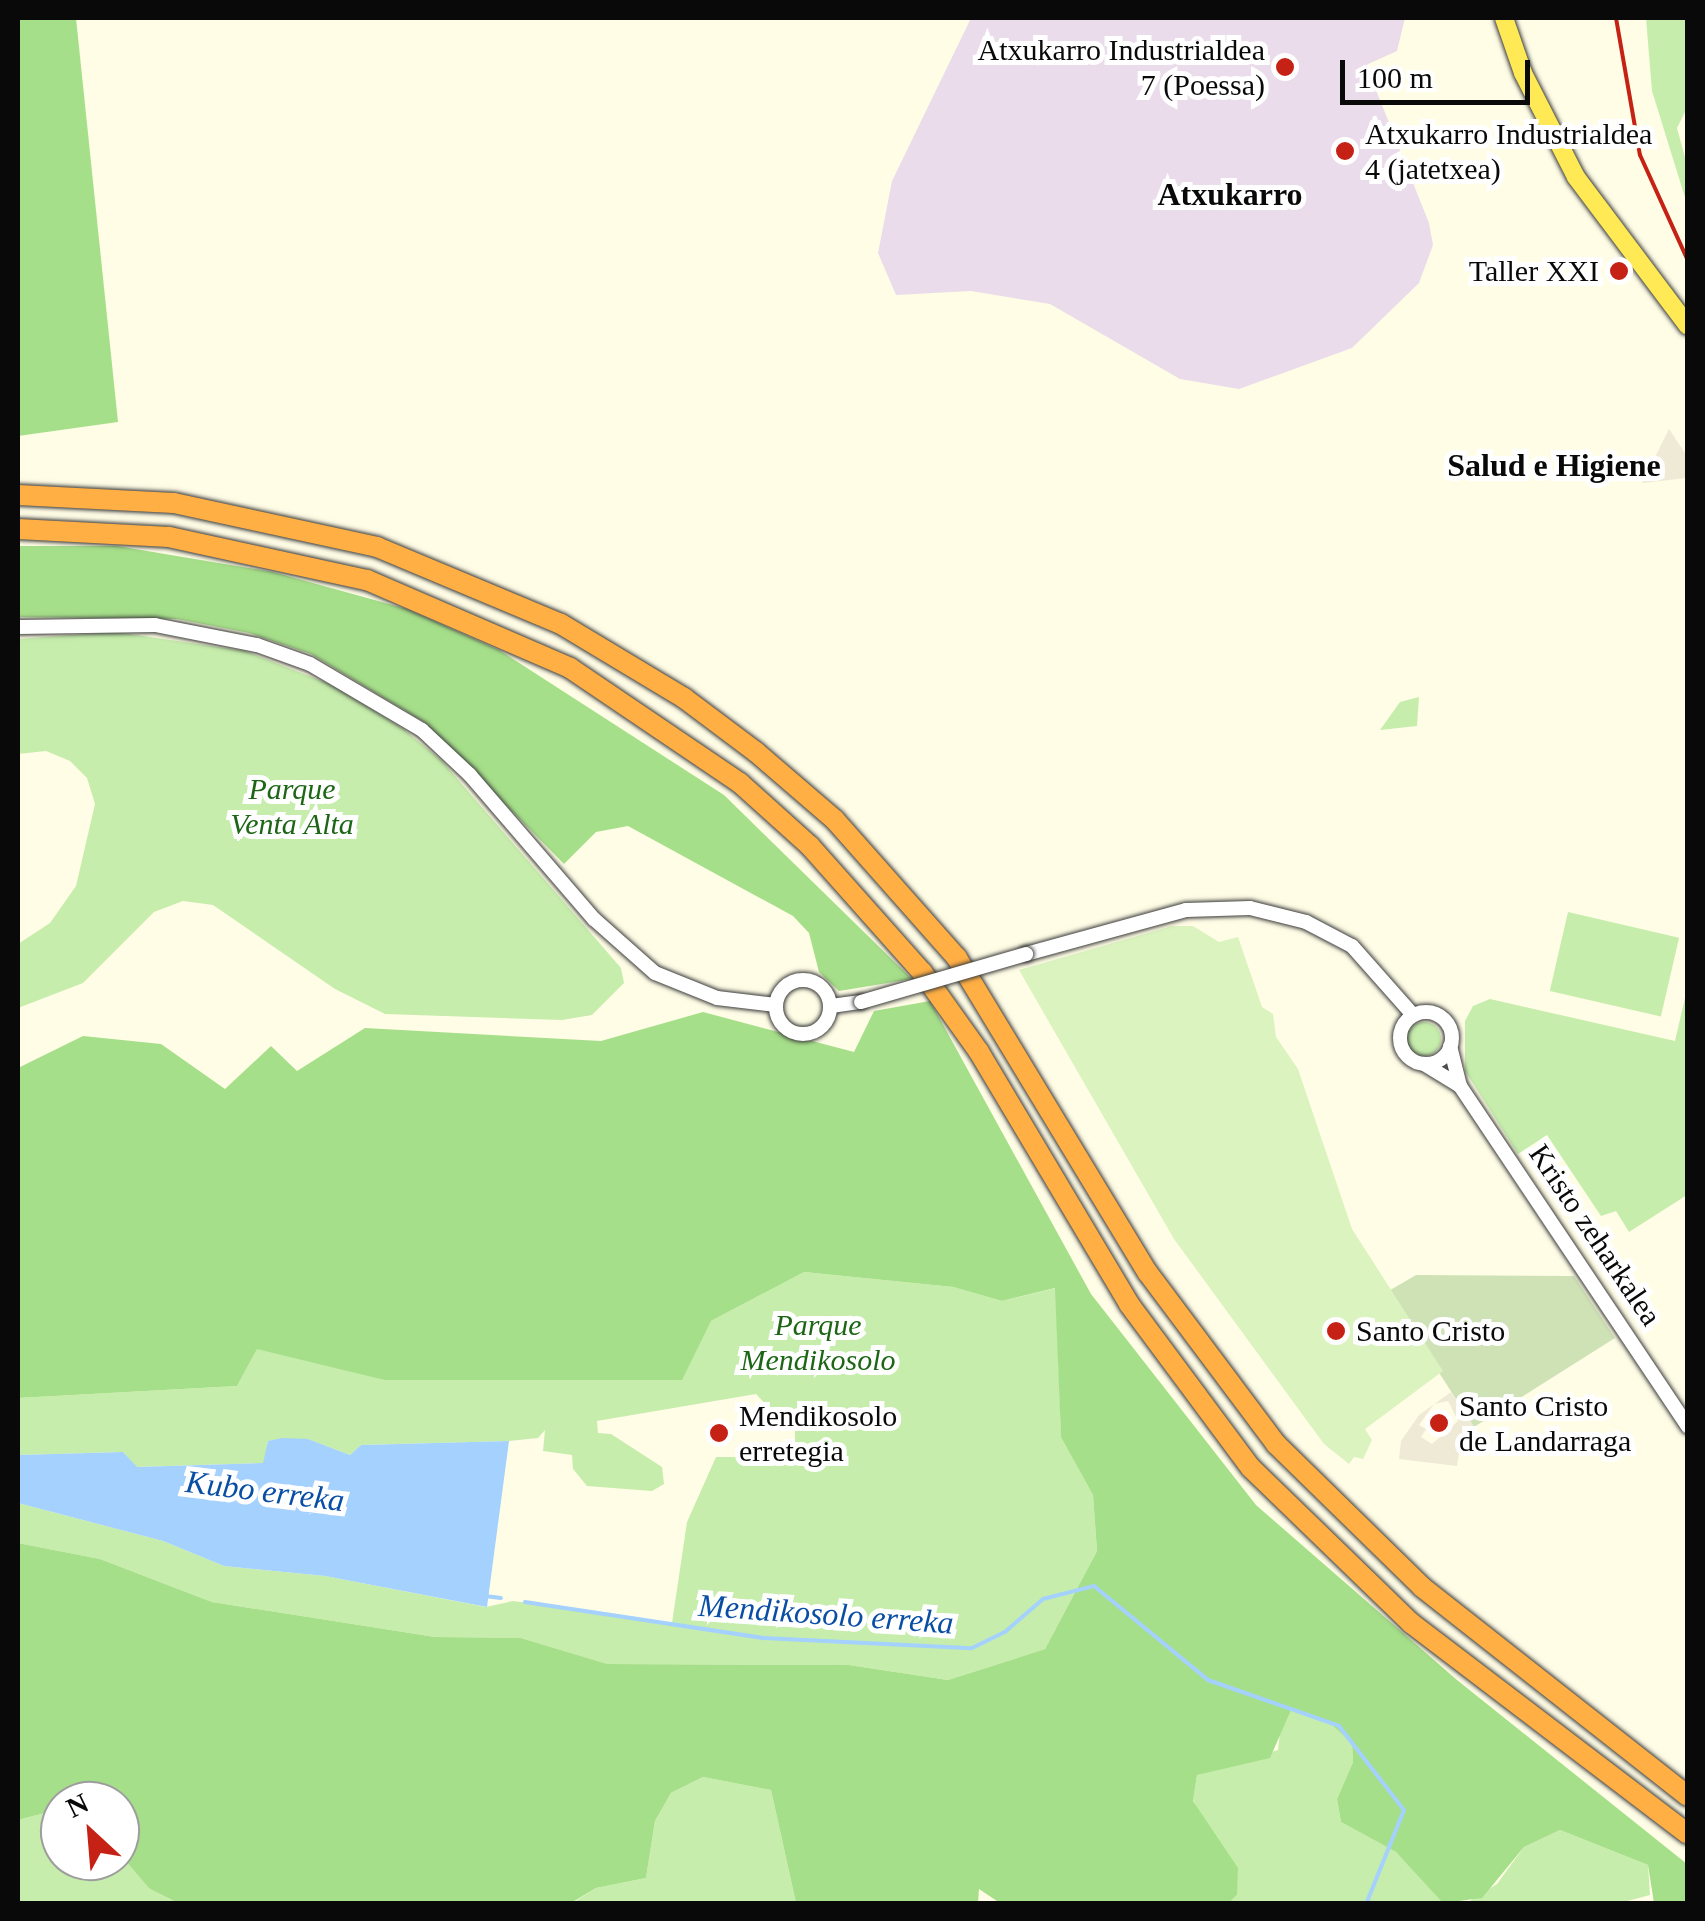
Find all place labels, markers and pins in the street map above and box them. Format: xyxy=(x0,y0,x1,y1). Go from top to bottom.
place label: Atxukarro Industrialdea 7 (Poessa) xyxy=(978,32,1265,102)
marker: Atxukarro Industrialdea 7 (Poessa) xyxy=(1274,56,1296,78)
place label: Atxukarro Industrialdea 4 (jatetxea) xyxy=(1365,116,1652,186)
marker: Atxukarro Industrialdea 4 (jatetxea) xyxy=(1334,140,1356,162)
place label: Taller XXI xyxy=(1469,253,1599,289)
marker: Taller XXI xyxy=(1608,260,1630,282)
place label: Santo Cristo xyxy=(1356,1313,1505,1349)
marker: Santo Cristo xyxy=(1325,1320,1347,1342)
place label: Santo Cristo de Landarraga xyxy=(1459,1388,1631,1458)
place label: Mendikosolo erretegia xyxy=(739,1398,897,1468)
marker: Santo Cristo de Landarraga xyxy=(1428,1412,1450,1434)
marker: Mendikosolo erretegia xyxy=(708,1422,730,1444)

